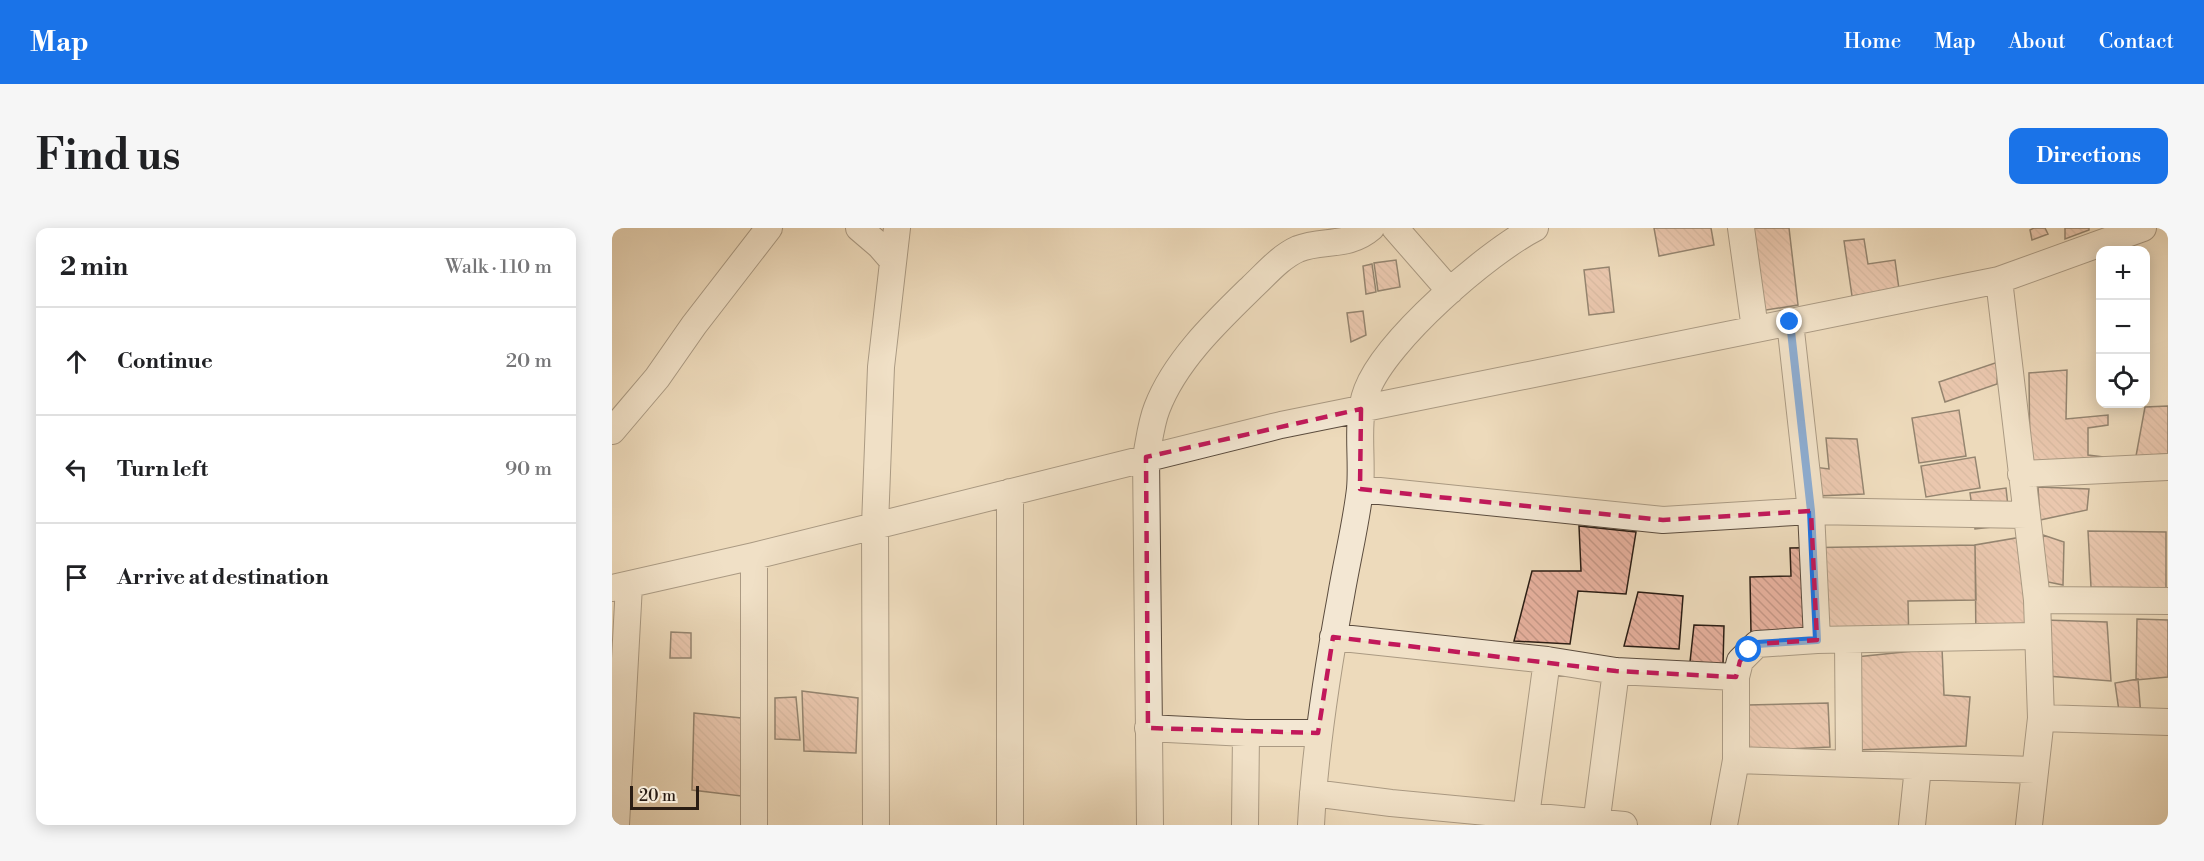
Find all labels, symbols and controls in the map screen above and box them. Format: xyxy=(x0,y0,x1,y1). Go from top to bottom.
text: Map xyxy=(30,25,89,60)
text: Home xyxy=(1844,29,1901,55)
text: Map xyxy=(1934,29,1976,55)
text: About xyxy=(2009,29,2066,55)
text: Contact xyxy=(2099,29,2174,55)
button: Directions xyxy=(2009,128,2168,184)
text: Find us xyxy=(36,130,180,183)
map controls xyxy=(2096,246,2150,408)
button: + xyxy=(2096,246,2150,300)
text: 2 min xyxy=(60,251,128,283)
text: Walk · 110 m xyxy=(445,255,552,280)
button: − xyxy=(2096,300,2150,354)
route end xyxy=(1776,308,1802,334)
icon: ahead xyxy=(60,345,93,378)
text: Continue xyxy=(117,348,213,375)
text: 20 m xyxy=(506,349,552,374)
button: locate xyxy=(2096,354,2150,408)
icon: left xyxy=(60,453,93,486)
text: Turn left xyxy=(117,456,208,483)
text: 90 m xyxy=(505,457,552,482)
icon: arrive xyxy=(60,561,93,594)
text: Arrive at destination xyxy=(117,564,329,591)
route start xyxy=(1735,636,1761,662)
scale bar xyxy=(630,783,699,810)
text: 20 m xyxy=(639,786,676,806)

